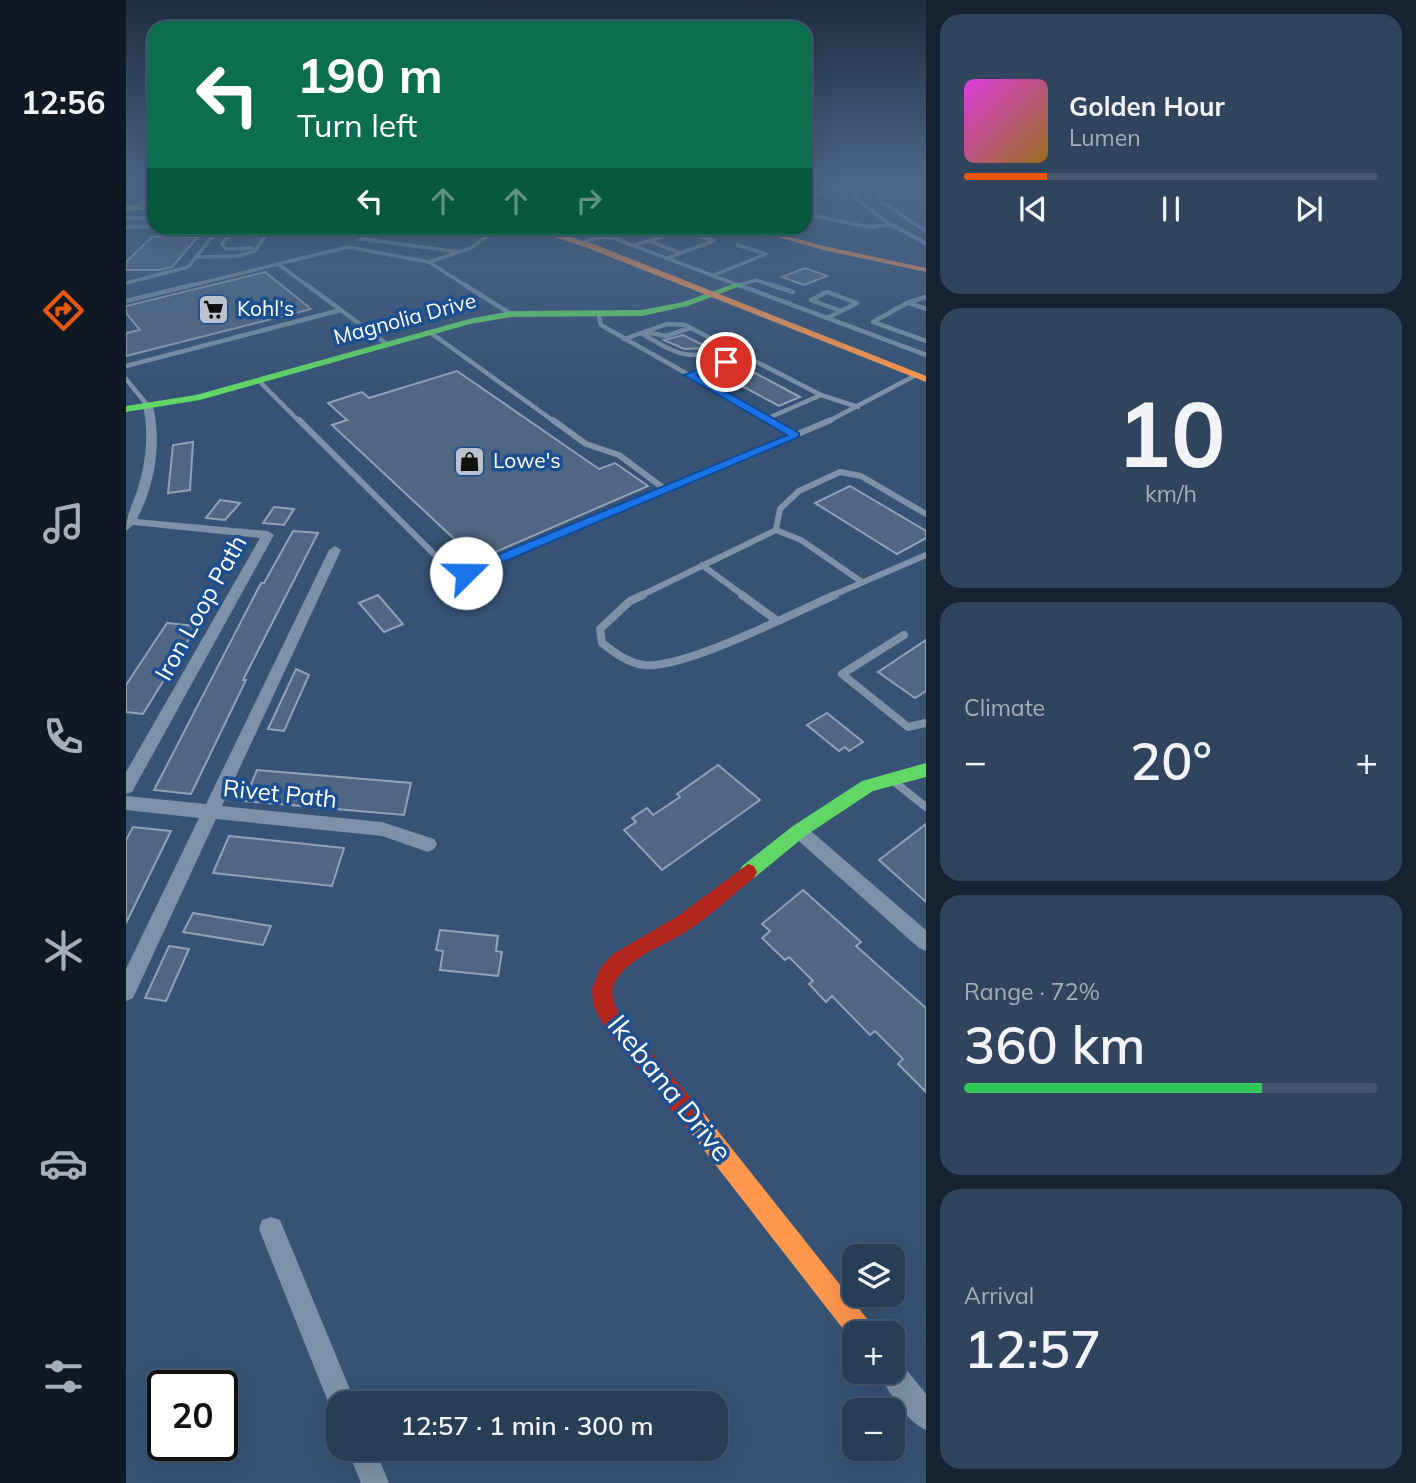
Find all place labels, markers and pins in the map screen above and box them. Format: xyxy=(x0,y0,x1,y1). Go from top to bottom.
supermarket icon: Kohl's xyxy=(197,292,231,326)
place label: Kohl's xyxy=(237,295,294,321)
pin xyxy=(696,332,756,392)
shop icon: Lowe's xyxy=(453,444,487,478)
place label: Lowe's xyxy=(493,447,561,473)

